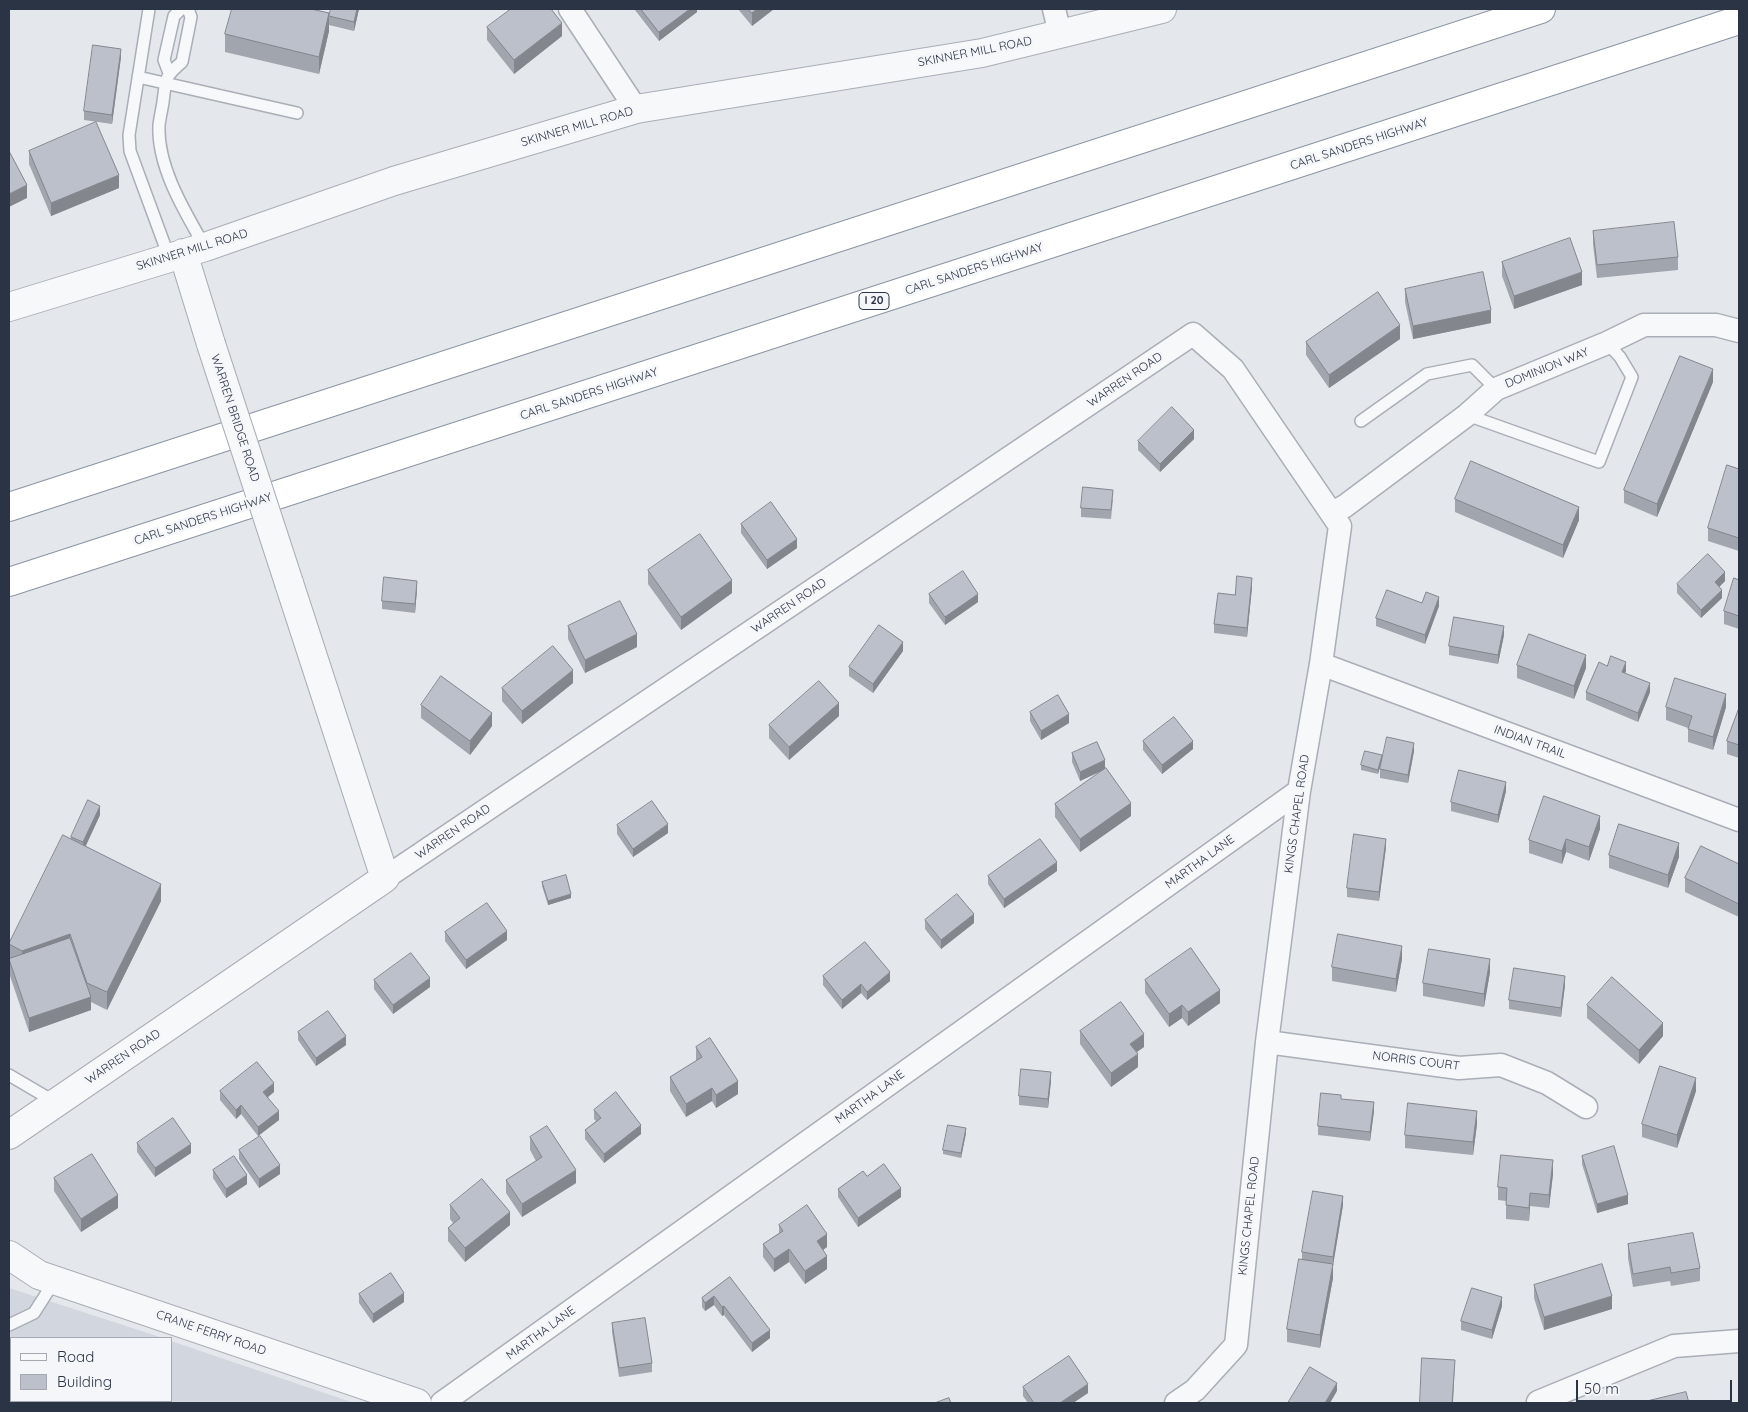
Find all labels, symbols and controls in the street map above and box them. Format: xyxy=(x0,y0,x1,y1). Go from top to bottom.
street label: SKINNER MILL ROAD xyxy=(917,34,1033,70)
street label: SKINNER MILL ROAD xyxy=(519,104,635,150)
street label: CARL SANDERS HIGHWAY xyxy=(1288,115,1430,173)
street label: SKINNER MILL ROAD xyxy=(134,226,250,274)
street label: CARL SANDERS HIGHWAY xyxy=(903,240,1045,298)
road number: I 20 xyxy=(859,292,889,310)
street label: DOMINION WAY xyxy=(1503,345,1591,391)
street label: WARREN ROAD xyxy=(1085,350,1165,410)
street label: WARREN BRIDGE ROAD xyxy=(208,352,262,484)
street label: CARL SANDERS HIGHWAY xyxy=(518,365,660,423)
street label: CARL SANDERS HIGHWAY xyxy=(132,490,274,548)
street label: WARREN ROAD xyxy=(749,576,829,636)
street label: INDIAN TRAIL xyxy=(1492,722,1568,762)
street label: KINGS CHAPEL ROAD xyxy=(1282,754,1312,874)
street label: WARREN ROAD xyxy=(413,802,493,862)
street label: MARTHA LANE xyxy=(1163,832,1237,892)
street label: WARREN ROAD xyxy=(83,1027,163,1087)
street label: NORRIS COURT xyxy=(1372,1049,1460,1073)
street label: MARTHA LANE xyxy=(833,1067,907,1127)
street label: KINGS CHAPEL ROAD xyxy=(1236,1156,1262,1276)
street label: MARTHA LANE xyxy=(504,1303,578,1363)
street label: CRANE FERRY ROAD xyxy=(154,1307,268,1359)
legend xyxy=(10,1337,172,1402)
text: Road xyxy=(57,1347,94,1366)
scale bar xyxy=(1578,1370,1734,1402)
text: Building xyxy=(57,1372,112,1391)
text: 50 m xyxy=(1584,1379,1619,1398)

